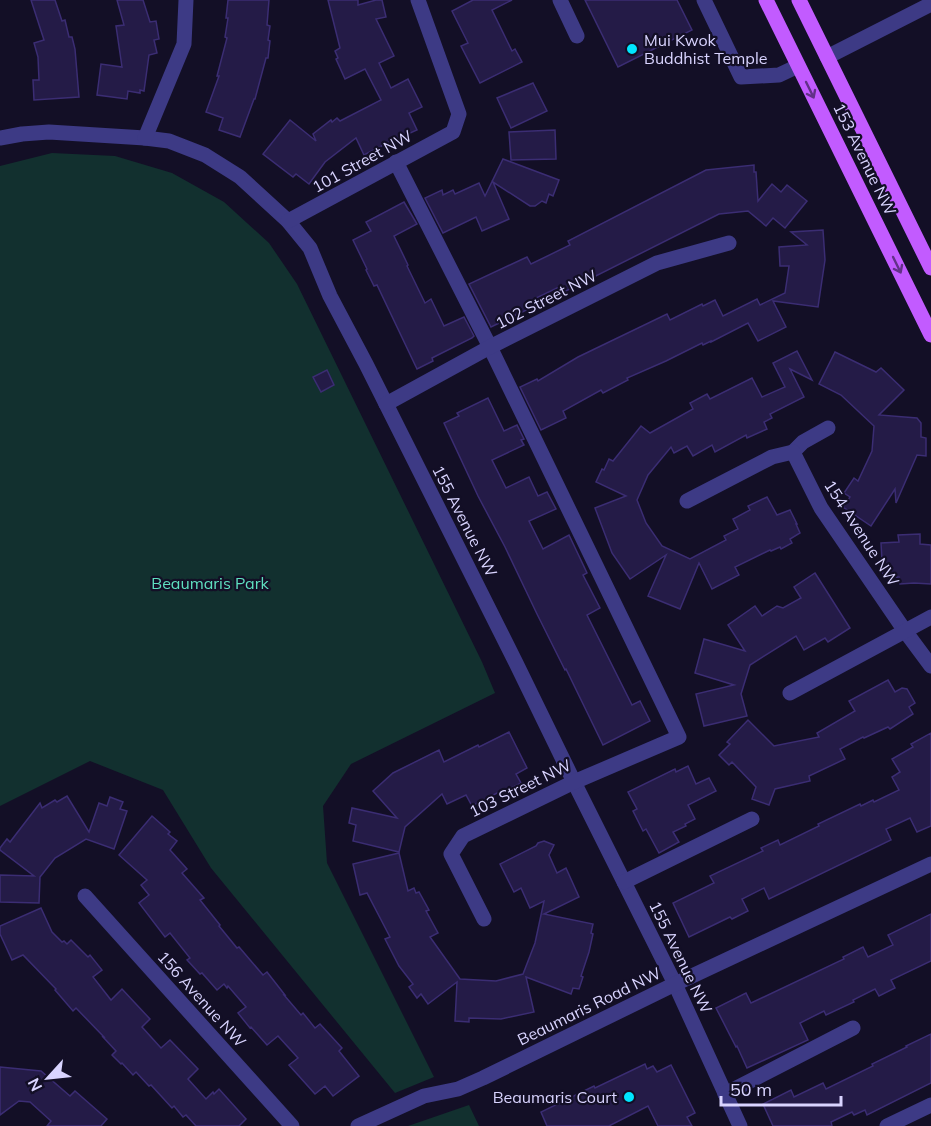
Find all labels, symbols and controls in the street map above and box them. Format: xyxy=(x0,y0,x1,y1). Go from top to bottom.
place label: Mui Kwok Buddhist Temple xyxy=(644,30,767,68)
marker: Mui Kwok Buddhist Temple xyxy=(625,42,639,56)
one-way arrow xyxy=(805,81,817,99)
street label: 153 Avenue NW xyxy=(829,100,901,219)
street label: 101 Street NW xyxy=(309,125,416,197)
one-way arrow xyxy=(891,256,903,274)
street label: 102 Street NW xyxy=(492,265,600,333)
street label: 155 Avenue NW xyxy=(428,462,502,580)
street label: 154 Avenue NW xyxy=(820,476,904,590)
park label: Beaumaris Park xyxy=(151,573,269,593)
street label: 103 Street NW xyxy=(466,755,575,821)
street label: 155 Avenue NW xyxy=(645,898,717,1017)
street label: 156 Avenue NW xyxy=(154,947,251,1051)
street label: Beaumaris Road NW xyxy=(514,963,664,1049)
north arrow xyxy=(18,1048,78,1108)
scale bar xyxy=(721,1069,841,1107)
text: N xyxy=(23,1075,46,1095)
text: 50 m xyxy=(730,1078,772,1101)
place label: Beaumaris Court xyxy=(493,1087,617,1107)
marker: Beaumaris Court xyxy=(622,1090,636,1104)

